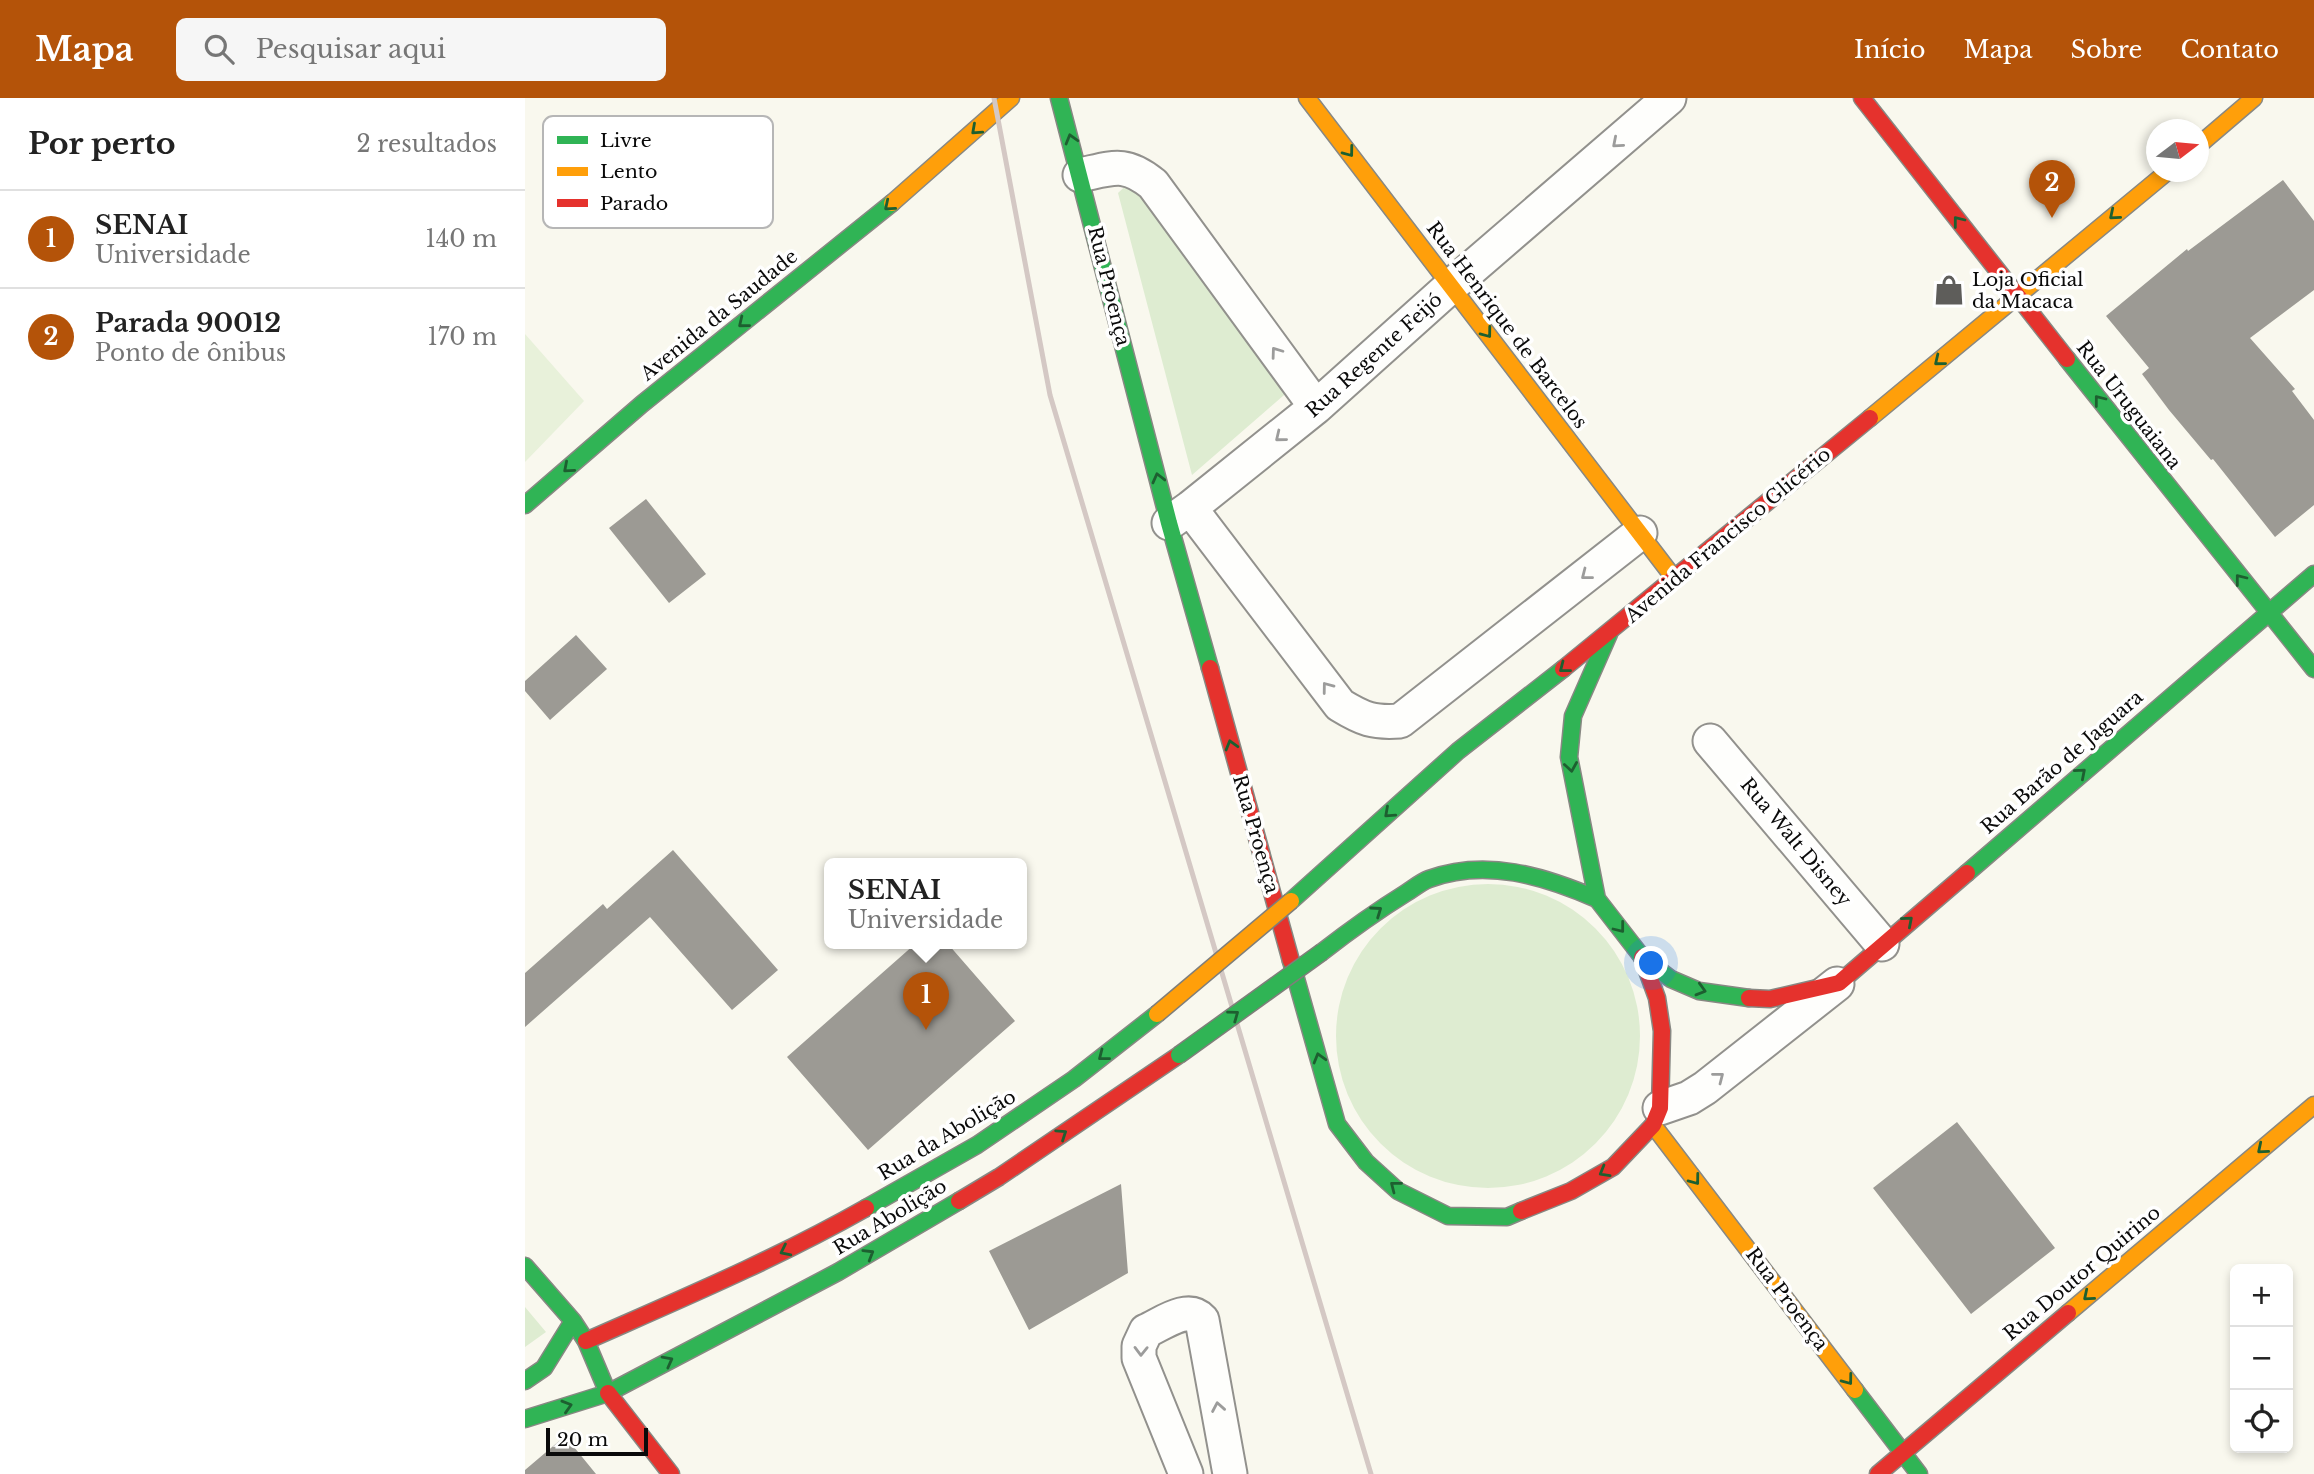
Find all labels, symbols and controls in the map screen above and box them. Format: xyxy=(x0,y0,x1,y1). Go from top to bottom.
search box xyxy=(176,18,666,81)
text: Mapa xyxy=(35,29,134,70)
icon: search xyxy=(200,30,238,68)
text: Pesquisar aqui xyxy=(256,33,446,65)
text: Início xyxy=(1854,35,1926,64)
text: Mapa xyxy=(1964,35,2033,64)
text: Sobre xyxy=(2071,35,2142,64)
text: Contato xyxy=(2180,35,2279,64)
legend xyxy=(543,116,773,228)
north arrow xyxy=(2146,119,2209,182)
one-way arrow xyxy=(971,121,984,134)
text: Por perto xyxy=(28,125,176,162)
text: Livre xyxy=(600,129,652,152)
text: 2 resultados xyxy=(357,130,497,158)
one-way arrow xyxy=(1064,134,1079,146)
one-way arrow xyxy=(1612,135,1625,147)
one-way arrow xyxy=(1340,145,1353,157)
text: Lento xyxy=(600,160,657,183)
pin: 2 xyxy=(2029,160,2075,218)
text: Parado xyxy=(600,192,668,215)
one-way arrow xyxy=(884,197,896,210)
one-way arrow xyxy=(2110,207,2122,220)
text: SENAI xyxy=(95,209,188,241)
street label: Rua Henrique de Barcelos xyxy=(1422,217,1592,433)
one-way arrow xyxy=(1954,217,1967,229)
street label: Rua Proença xyxy=(1083,224,1135,349)
text: 1 xyxy=(46,225,56,253)
text: 140 m xyxy=(426,225,497,253)
text: Universidade xyxy=(95,241,251,269)
street label: Avenida da Saudade xyxy=(635,245,802,386)
place label: Loja Oficial da Macaca xyxy=(1972,268,2084,313)
shop icon: Loja Oficial da Macaca xyxy=(1932,273,1966,307)
street label: Rua Regente Feijó xyxy=(1301,288,1447,422)
text: Parada 90012 xyxy=(95,307,281,339)
one-way arrow xyxy=(738,314,751,327)
text: 2 xyxy=(44,323,58,351)
text: 170 m xyxy=(427,323,497,351)
one-way arrow xyxy=(1478,326,1491,338)
street label: Rua Uruguaiana xyxy=(2072,336,2186,474)
text: Ponto de ônibus xyxy=(95,339,286,367)
one-way arrow xyxy=(1272,347,1284,360)
one-way arrow xyxy=(1935,353,1948,365)
one-way arrow xyxy=(2095,395,2108,407)
one-way arrow xyxy=(1275,429,1288,441)
street label: Avenida Francisco Glicério xyxy=(1620,442,1835,628)
one-way arrow xyxy=(563,460,576,472)
one-way arrow xyxy=(1152,473,1166,485)
one-way arrow xyxy=(1581,567,1594,580)
one-way arrow xyxy=(2235,574,2248,586)
one-way arrow xyxy=(1560,660,1572,673)
one-way arrow xyxy=(1322,682,1335,695)
street label: Rua Barão de Jaguara xyxy=(1976,685,2148,839)
one-way arrow xyxy=(1225,739,1240,751)
one-way arrow xyxy=(1563,761,1578,773)
one-way arrow xyxy=(2073,769,2086,781)
street label: Rua Proença xyxy=(1228,772,1284,896)
street label: Rua Walt Disney xyxy=(1736,773,1856,911)
one-way arrow xyxy=(1384,805,1397,818)
popup xyxy=(824,858,1027,949)
text: SENAI xyxy=(848,874,941,906)
text: Universidade xyxy=(848,906,1003,934)
one-way arrow xyxy=(1369,907,1382,919)
one-way arrow xyxy=(1900,917,1913,929)
one-way arrow xyxy=(1611,921,1624,933)
your location xyxy=(1634,946,1668,980)
pin: 1 xyxy=(903,972,949,1030)
one-way arrow xyxy=(1695,982,1707,997)
one-way arrow xyxy=(1226,1011,1239,1023)
one-way arrow xyxy=(1099,1048,1111,1061)
one-way arrow xyxy=(1313,1053,1327,1065)
one-way arrow xyxy=(1712,1072,1724,1085)
street label: Rua da Abolição xyxy=(874,1085,1020,1185)
one-way arrow xyxy=(1055,1129,1068,1142)
one-way arrow xyxy=(2257,1141,2270,1153)
one-way arrow xyxy=(1599,1164,1611,1177)
one-way arrow xyxy=(1686,1172,1699,1184)
street label: Rua Abolição xyxy=(829,1174,951,1260)
one-way arrow xyxy=(1390,1182,1402,1195)
street label: Rua Doutor Quirino xyxy=(1999,1201,2165,1345)
one-way arrow xyxy=(780,1243,792,1257)
street label: Rua Proença xyxy=(1741,1243,1833,1355)
one-way arrow xyxy=(862,1249,875,1262)
map controls xyxy=(2230,1264,2293,1453)
button: + xyxy=(2230,1264,2293,1327)
one-way arrow xyxy=(2083,1288,2096,1300)
button: − xyxy=(2230,1327,2293,1390)
one-way arrow xyxy=(1133,1346,1149,1357)
one-way arrow xyxy=(661,1356,674,1369)
one-way arrow xyxy=(1840,1372,1852,1384)
button: locate xyxy=(2230,1390,2293,1453)
one-way arrow xyxy=(560,1400,572,1414)
one-way arrow xyxy=(1211,1401,1226,1413)
scale bar xyxy=(546,1425,647,1457)
text: 20 m xyxy=(557,1428,608,1451)

